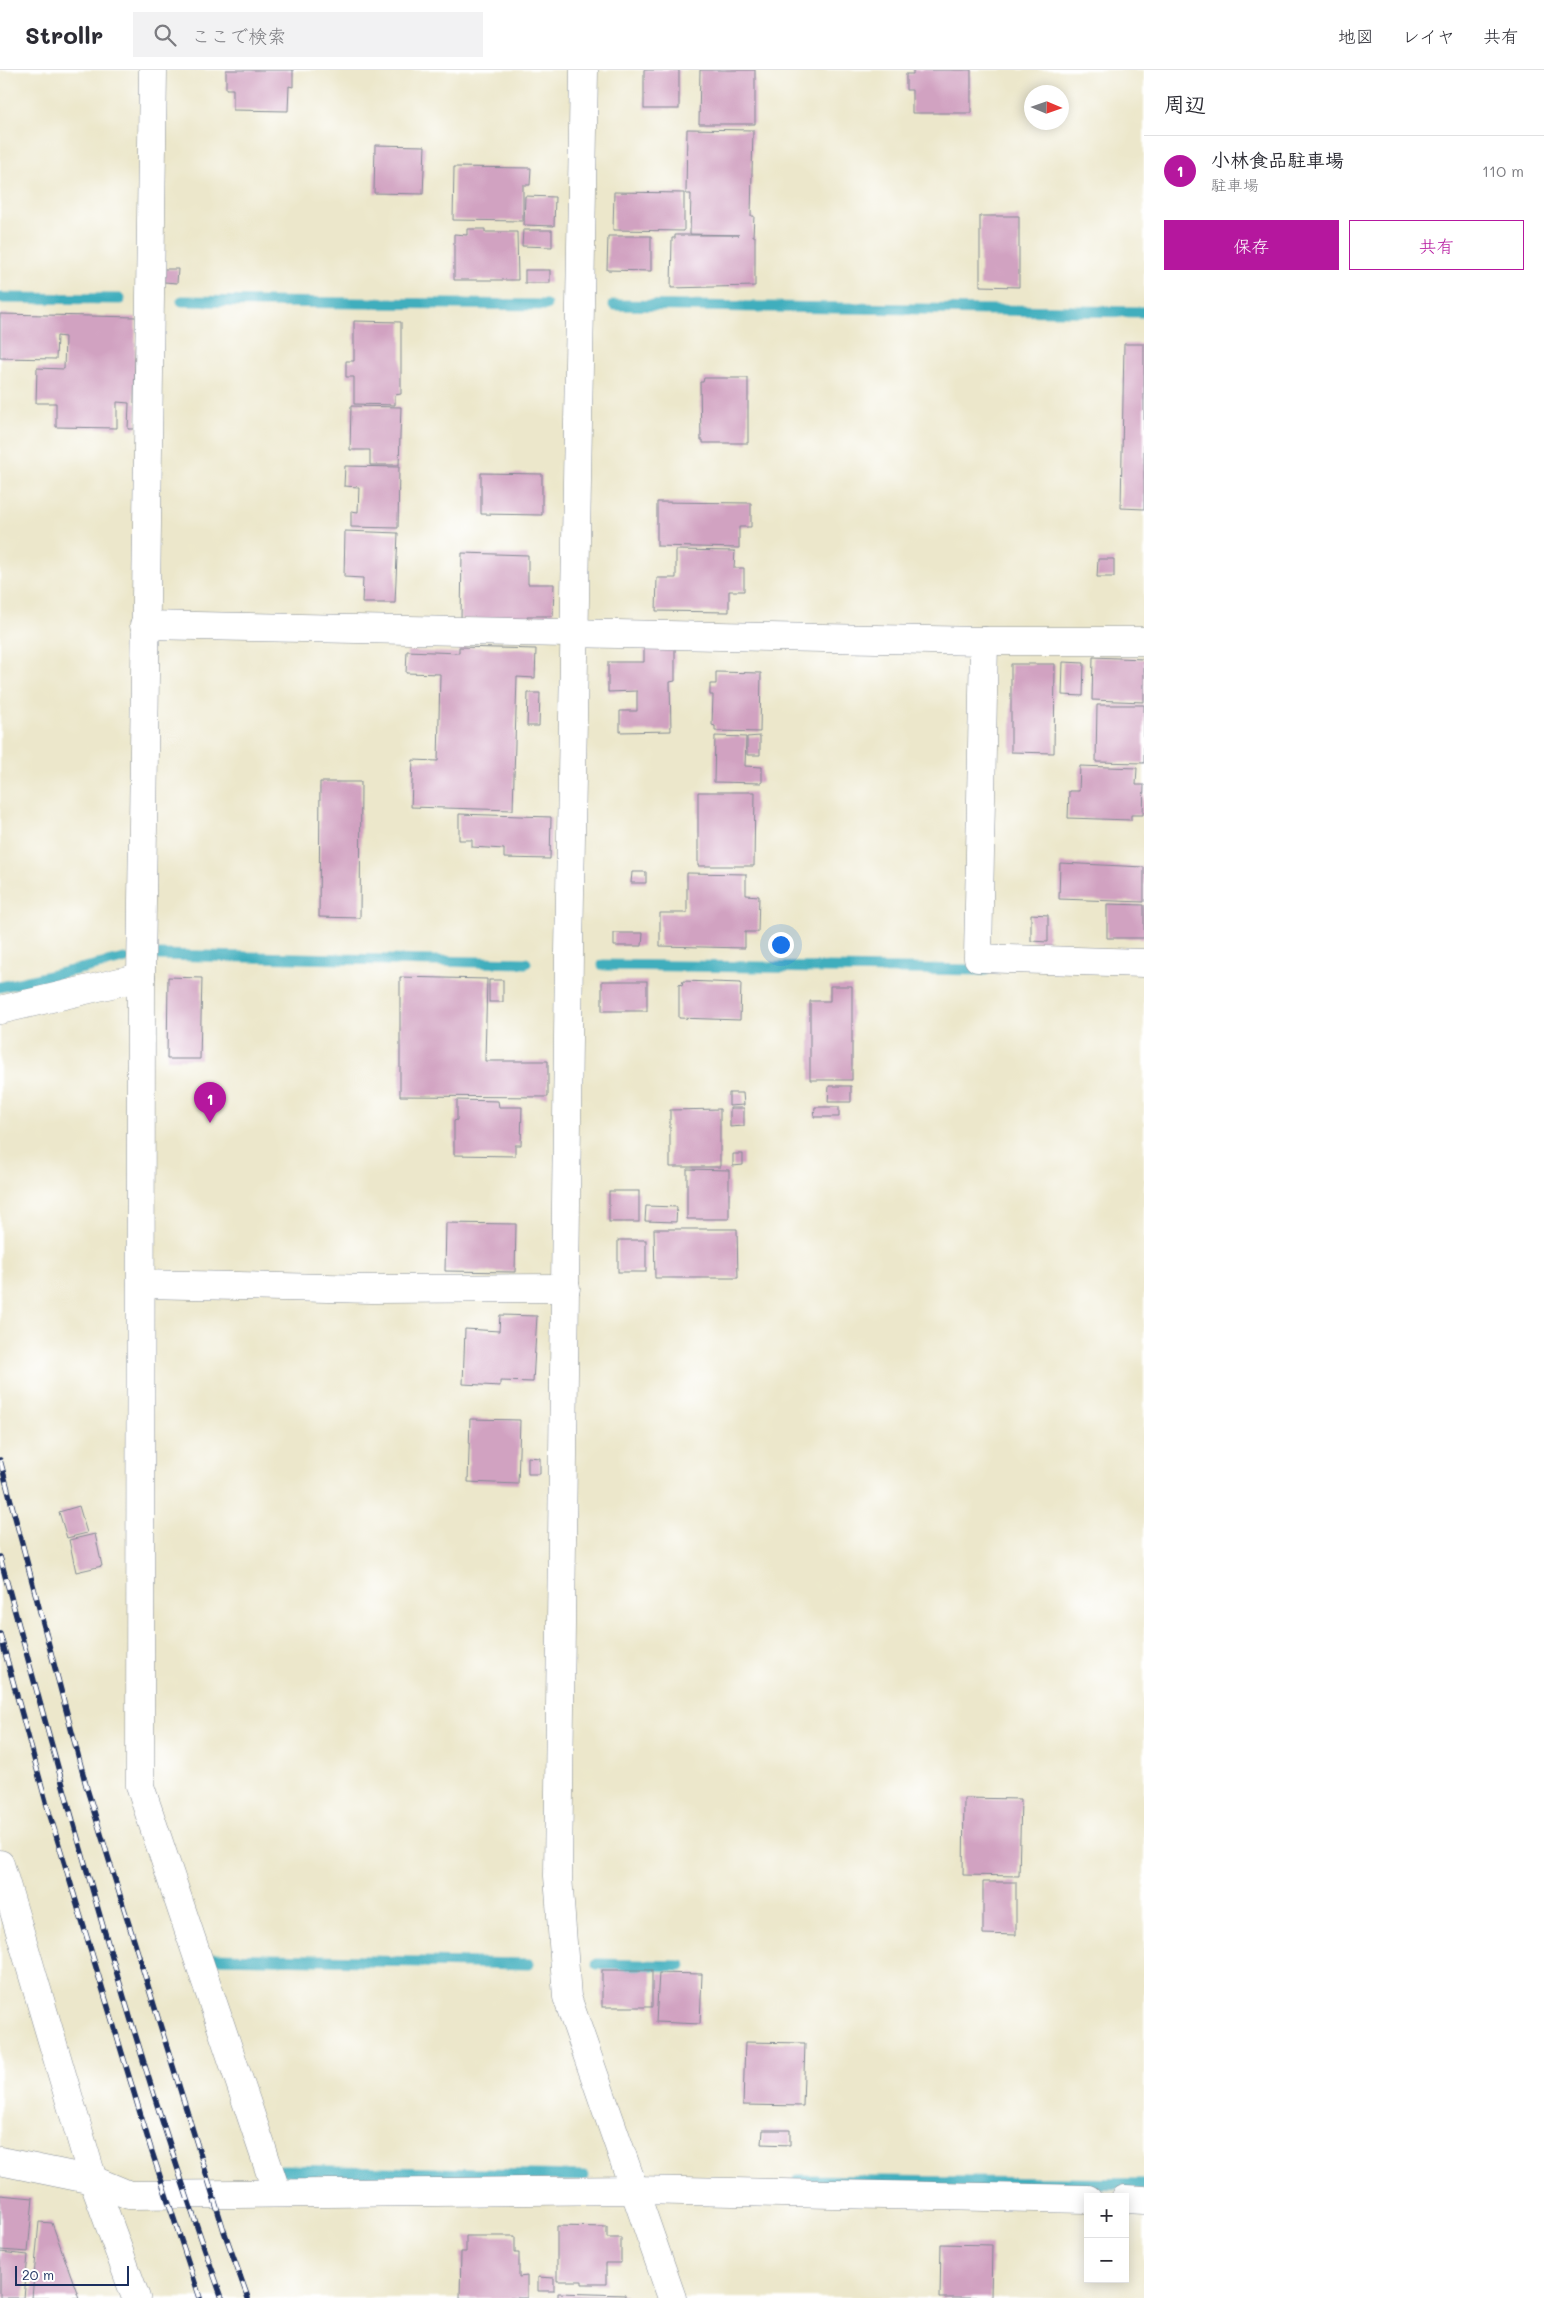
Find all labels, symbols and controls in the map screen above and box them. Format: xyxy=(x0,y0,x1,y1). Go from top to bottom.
search box xyxy=(133,12,483,57)
text: Strollr xyxy=(25,19,103,50)
icon: search xyxy=(151,21,179,49)
text: ここで検索 xyxy=(191,23,286,48)
text: 地図 xyxy=(1338,24,1374,48)
text: レイヤ xyxy=(1402,24,1455,48)
text: 共有 xyxy=(1483,24,1519,48)
north arrow xyxy=(1024,85,1069,130)
text: 周辺 xyxy=(1164,90,1206,117)
text: 小林食品駐車場 xyxy=(1211,147,1344,172)
text: 1 xyxy=(1176,160,1184,181)
text: 110 m xyxy=(1482,160,1524,181)
text: 駐車場 xyxy=(1211,174,1259,195)
button: 保存 xyxy=(1164,220,1339,270)
button: 共有 xyxy=(1349,220,1524,270)
your location xyxy=(768,932,794,958)
pin: 1 xyxy=(194,1082,226,1123)
map controls xyxy=(1084,2193,1129,2283)
button: + xyxy=(1084,2193,1129,2238)
button: − xyxy=(1084,2238,1129,2283)
scale bar xyxy=(15,2263,129,2286)
text: 20 m xyxy=(22,2265,54,2284)

